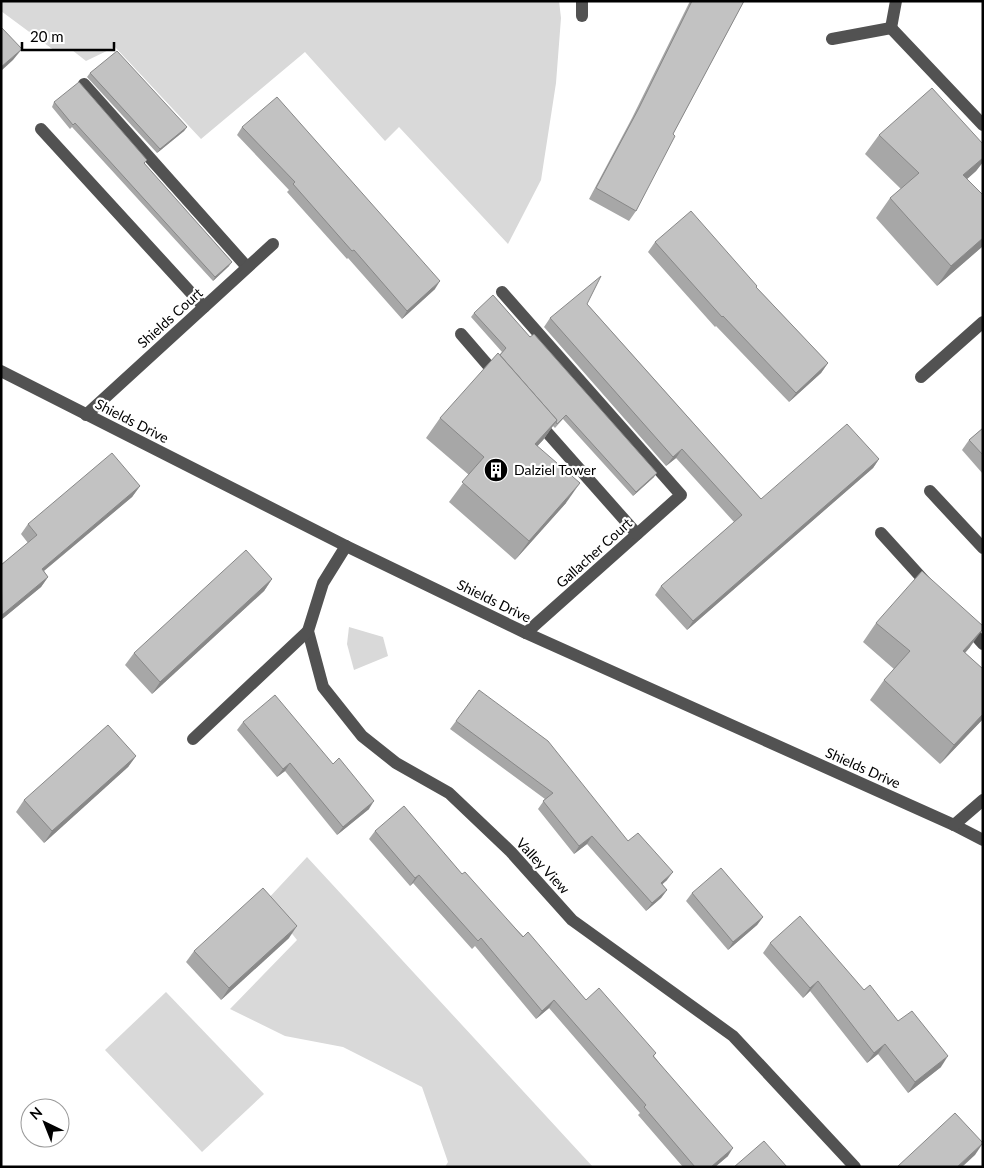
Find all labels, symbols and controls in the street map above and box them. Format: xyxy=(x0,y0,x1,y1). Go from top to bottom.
scale bar xyxy=(22,20,115,52)
text: 20 m xyxy=(30,27,64,45)
street label: Shields Court xyxy=(134,284,206,351)
street label: Shields Drive xyxy=(93,395,172,446)
building icon: Dalziel Tower xyxy=(483,457,509,483)
place label: Dalziel Tower xyxy=(514,461,596,478)
street label: Gallacher Court xyxy=(552,514,635,591)
street label: Shields Drive xyxy=(454,575,534,626)
street label: Shields Drive xyxy=(823,743,903,792)
street label: Valley View xyxy=(513,834,574,897)
north arrow xyxy=(20,1098,70,1148)
text: N xyxy=(26,1103,46,1123)

